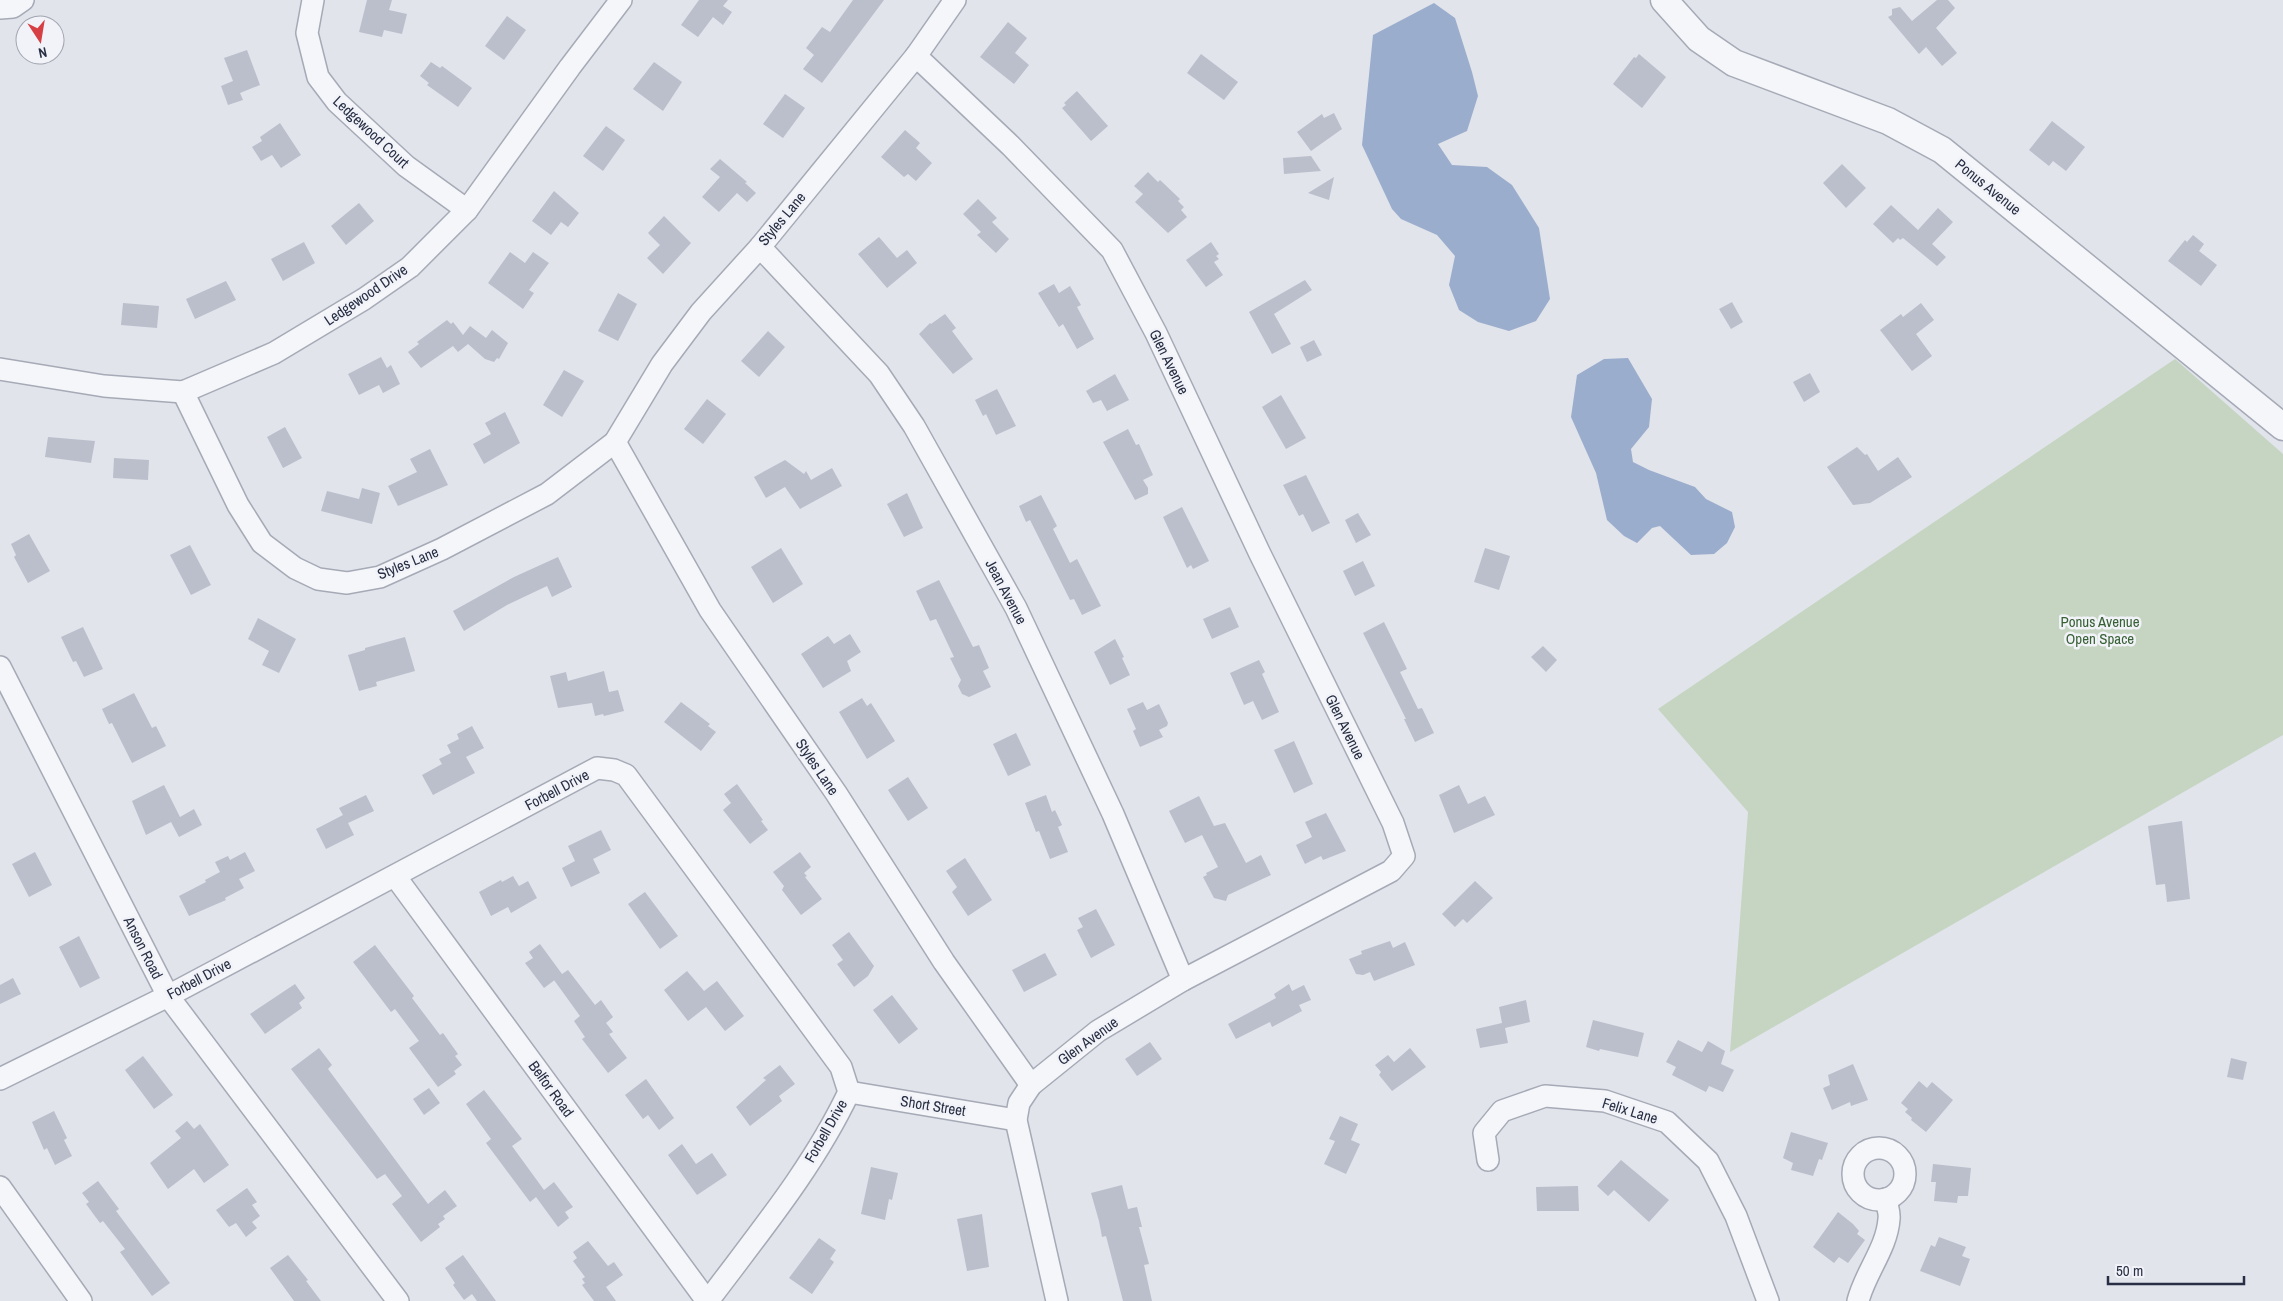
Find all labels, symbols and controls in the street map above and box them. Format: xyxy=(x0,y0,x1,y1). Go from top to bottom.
north arrow xyxy=(15,15,65,65)
text: N xyxy=(37,43,49,62)
street label: Ledgewood Court xyxy=(329,91,414,173)
street label: Ponus Avenue xyxy=(1951,154,2026,220)
street label: Styles Lane xyxy=(753,187,810,250)
street label: Ledgewood Drive xyxy=(320,259,412,330)
street label: Glen Avenue xyxy=(1145,326,1194,398)
street label: Styles Lane xyxy=(374,541,442,584)
street label: Jean Avenue xyxy=(981,556,1032,628)
park label: Ponus Avenue Open Space xyxy=(2060,611,2140,649)
street label: Glen Avenue xyxy=(1321,691,1370,763)
street label: Styles Lane xyxy=(791,734,844,799)
street label: Forbell Drive xyxy=(521,764,593,815)
street label: Anson Road xyxy=(118,912,168,983)
street label: Forbell Drive xyxy=(163,953,235,1004)
street label: Glen Avenue xyxy=(1053,1011,1122,1070)
street label: Belfor Road xyxy=(524,1056,579,1121)
street label: Short Street xyxy=(899,1090,968,1121)
street label: Felix Lane xyxy=(1600,1092,1661,1129)
street label: Forbell Drive xyxy=(799,1095,852,1166)
scale bar xyxy=(2108,1254,2244,1286)
text: 50 m xyxy=(2116,1260,2143,1281)

